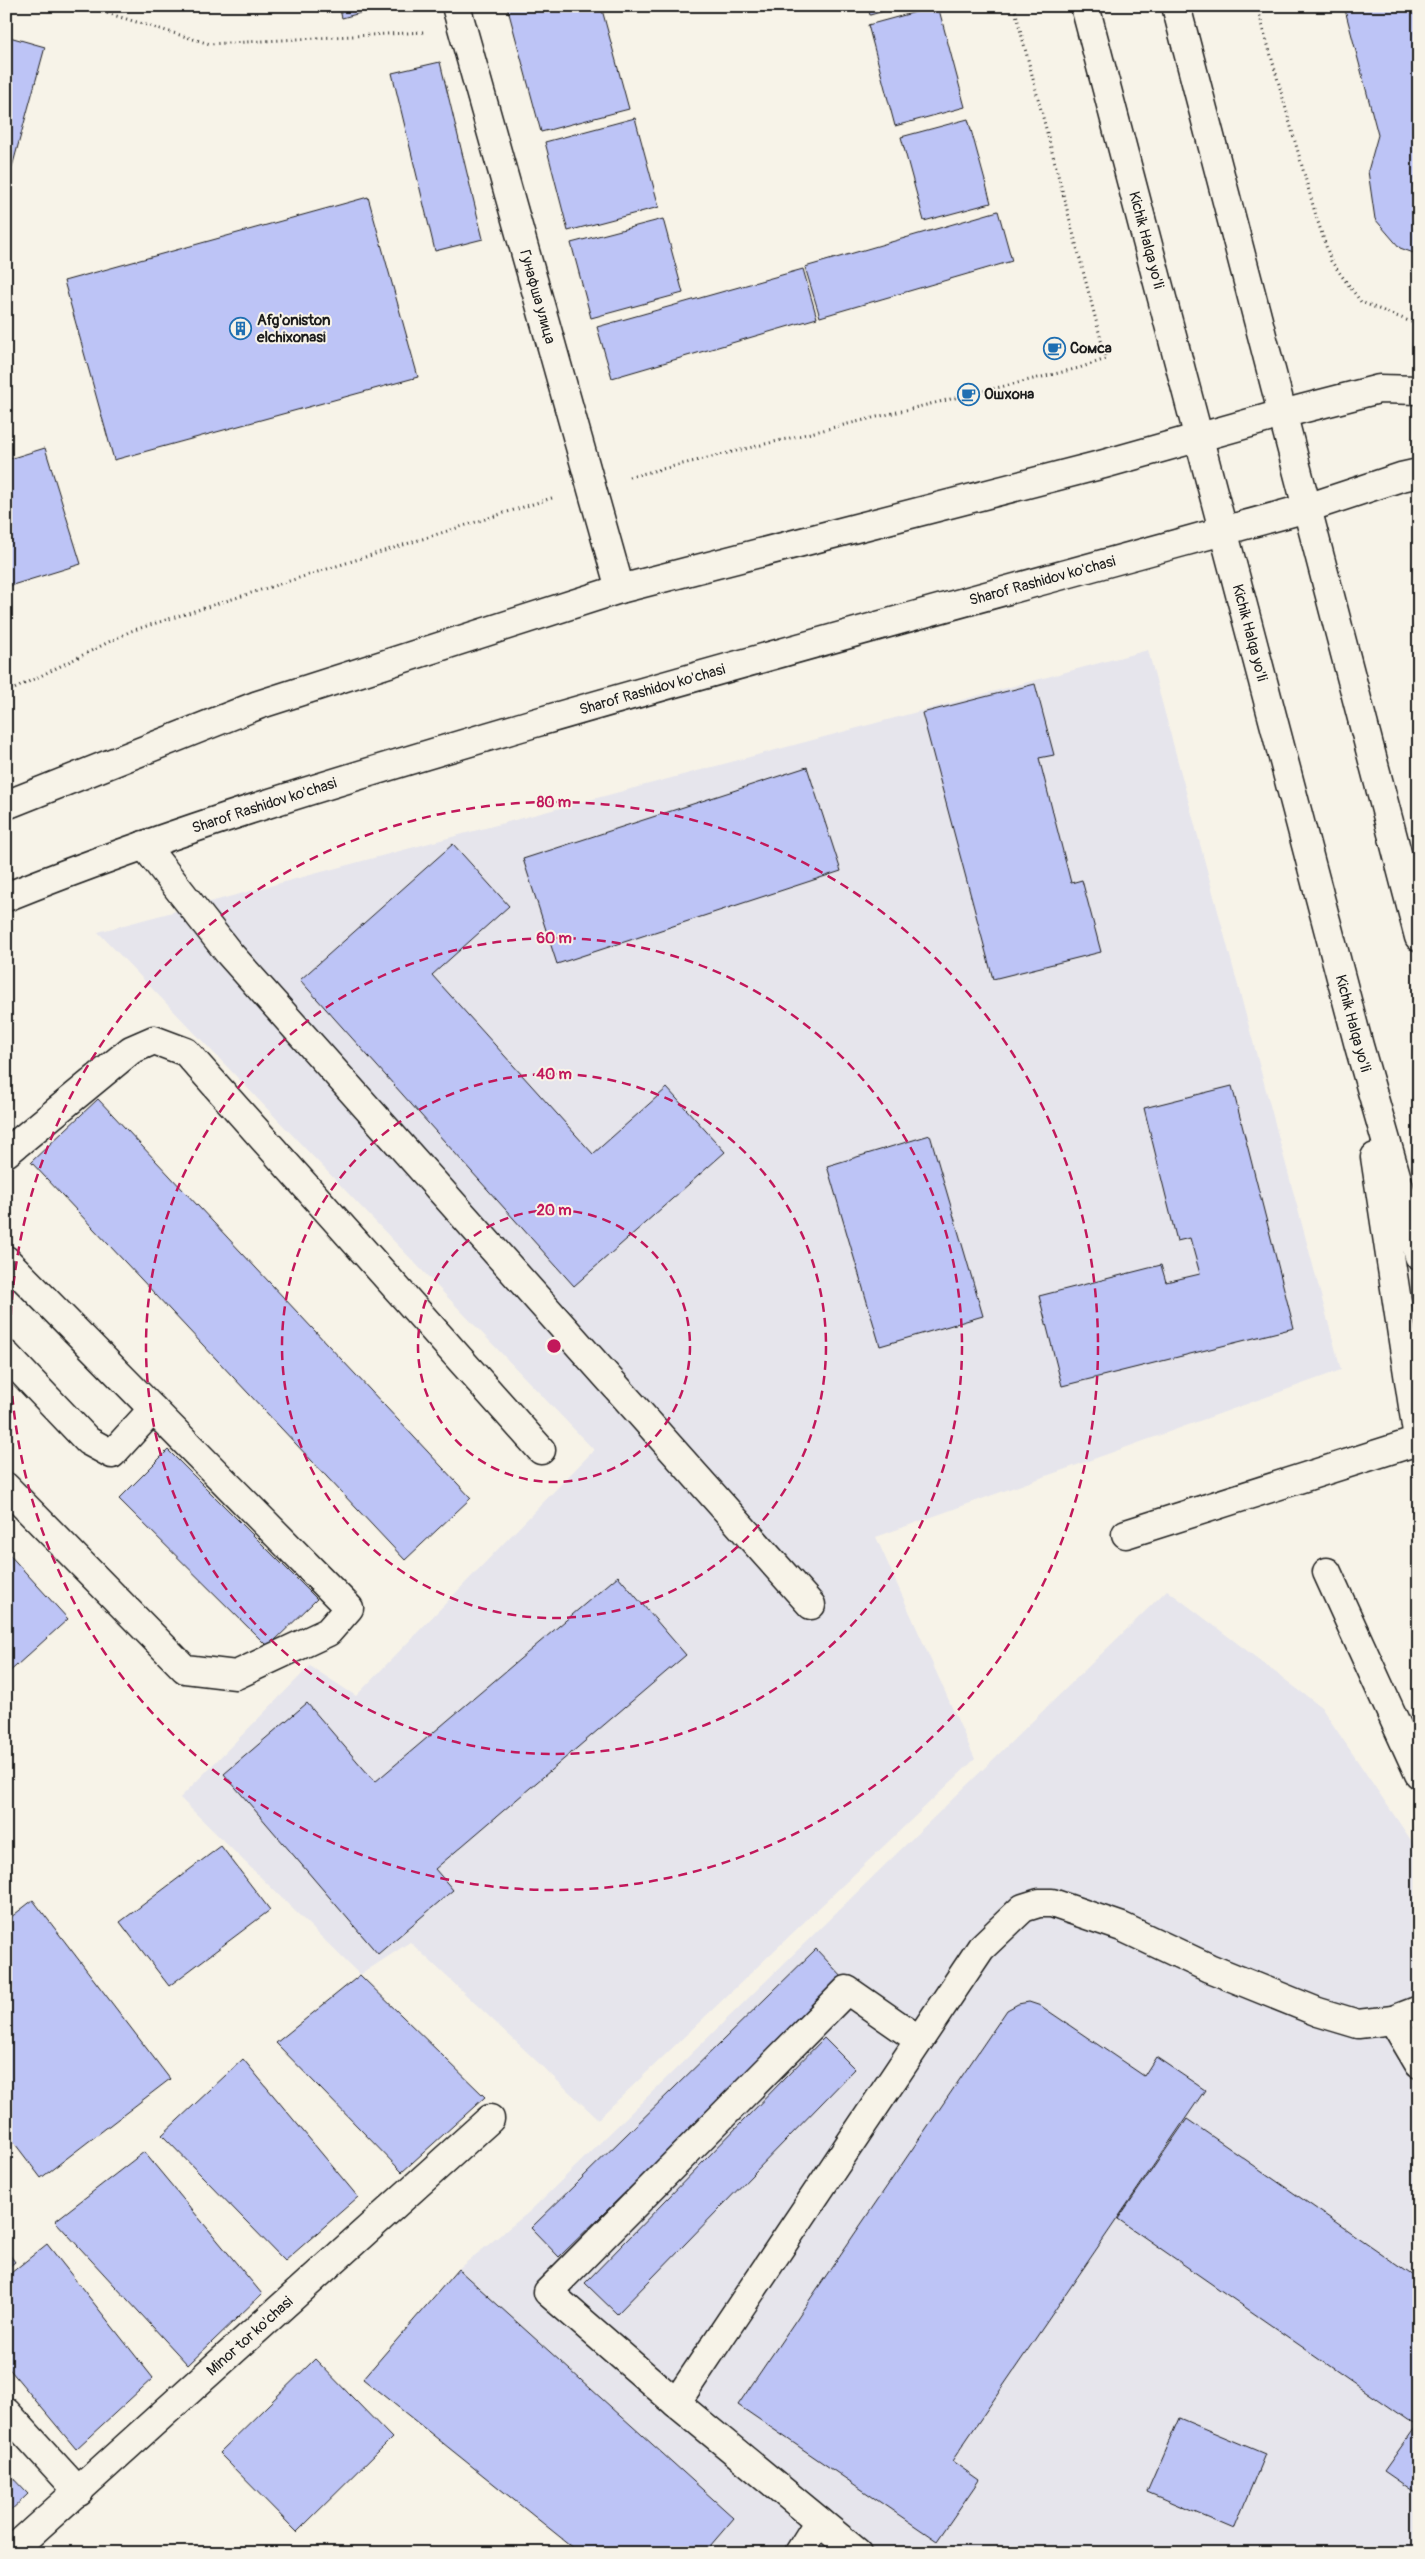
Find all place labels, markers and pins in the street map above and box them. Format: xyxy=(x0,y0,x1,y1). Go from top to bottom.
place label: Afg'oniston elchixonasi xyxy=(256,311,331,347)
building icon: Afg'oniston elchixonasi xyxy=(229,317,253,341)
cafe icon: Сомса xyxy=(1042,336,1066,360)
place label: Сомса xyxy=(1070,339,1112,358)
cafe icon: Ошхона xyxy=(956,382,980,406)
place label: Ошхона xyxy=(984,385,1034,404)
centre of rings xyxy=(545,1337,563,1355)

